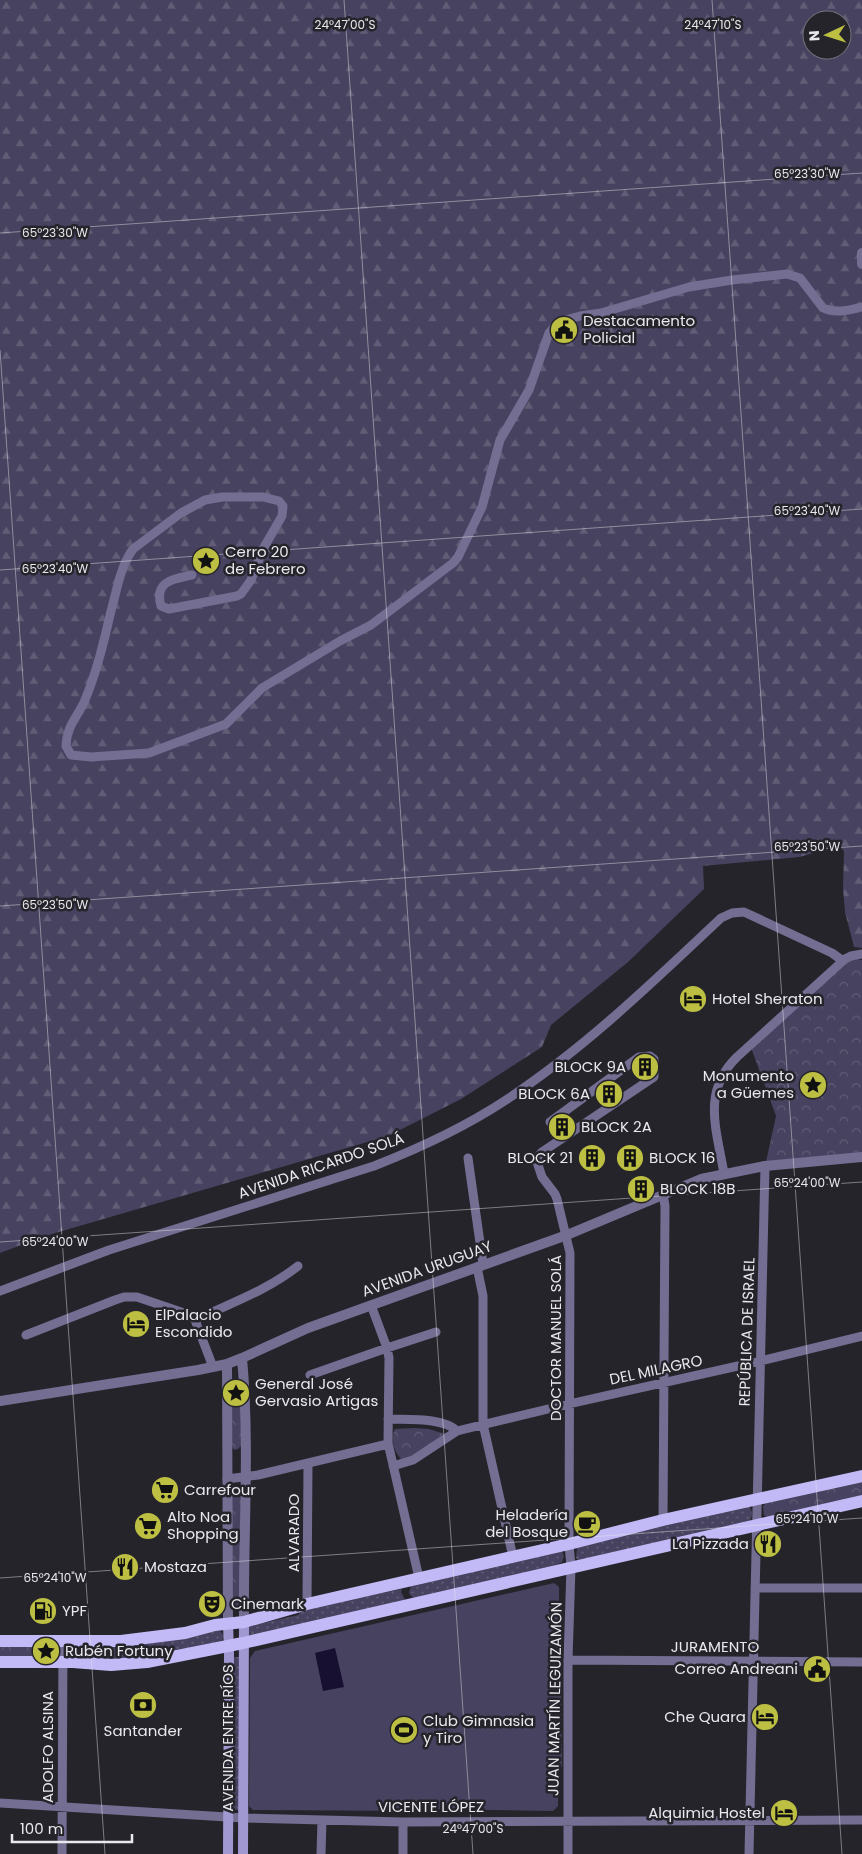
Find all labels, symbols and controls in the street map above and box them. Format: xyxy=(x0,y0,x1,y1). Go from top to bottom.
north arrow xyxy=(802,10,852,60)
text: 24°47'00"S xyxy=(315,16,376,33)
text: 24°47'10"S xyxy=(684,16,742,33)
text: N xyxy=(804,30,824,42)
text: 65°23'30"W xyxy=(774,165,840,182)
text: 65°23'30"W xyxy=(22,224,88,241)
place label: Destacamento Policial xyxy=(583,310,695,348)
public building icon: Destacamento Policial xyxy=(549,315,579,345)
text: 65°23'40"W xyxy=(774,502,840,519)
place label: Cerro 20 de Febrero xyxy=(225,541,306,579)
place icon: Cerro 20 de Febrero xyxy=(191,546,221,576)
text: 65°23'40"W xyxy=(22,560,88,577)
text: 65°23'50"W xyxy=(774,838,840,855)
text: 65°23'50"W xyxy=(22,896,88,913)
hotel icon: Hotel Sheraton xyxy=(678,984,708,1014)
place label: Hotel Sheraton xyxy=(712,988,823,1009)
building icon: BLOCK 9A xyxy=(630,1052,660,1082)
place label: BLOCK 9A xyxy=(554,1056,626,1077)
place label: Monumento a Güemes xyxy=(703,1065,794,1103)
place icon: Monumento a Güemes xyxy=(798,1070,828,1100)
building icon: BLOCK 6A xyxy=(594,1079,624,1109)
place label: BLOCK 6A xyxy=(518,1083,590,1104)
building icon: BLOCK 2A xyxy=(547,1112,577,1142)
place label: BLOCK 2A xyxy=(581,1116,652,1137)
street label: AVENIDA RICARDO SOLÁ xyxy=(235,1127,407,1204)
building icon: BLOCK 21 xyxy=(577,1143,607,1173)
building icon: BLOCK 16 xyxy=(615,1143,645,1173)
place label: BLOCK 21 xyxy=(508,1147,573,1168)
place label: BLOCK 16 xyxy=(649,1147,715,1168)
building icon: BLOCK 18B xyxy=(626,1174,656,1204)
text: 65°24'00"W xyxy=(774,1174,841,1191)
place label: BLOCK 18B xyxy=(660,1178,736,1199)
text: 65°24'00"W xyxy=(22,1233,89,1250)
street label: AVENIDA URUGUAY xyxy=(359,1235,495,1302)
street label: DOCTOR MANUEL SOLÁ xyxy=(545,1255,566,1421)
street label: REPÚBLICA DE ISRAEL xyxy=(733,1257,760,1407)
place label: ElPalacio Escondido xyxy=(155,1304,232,1342)
hotel icon: ElPalacio Escondido xyxy=(121,1309,151,1339)
street label: DEL MILAGRO xyxy=(607,1349,705,1390)
place label: General José Gervasio Artigas xyxy=(255,1373,378,1411)
place icon: General José Gervasio Artigas xyxy=(221,1378,251,1408)
supermarket icon: Carrefour xyxy=(150,1475,180,1505)
place label: Carrefour xyxy=(184,1479,256,1500)
street label: ALVARADO xyxy=(283,1494,304,1572)
place label: Heladería del Bosque xyxy=(485,1504,568,1542)
place label: Alto Noa Shopping xyxy=(167,1506,239,1544)
cafe icon: Heladería del Bosque xyxy=(572,1509,602,1539)
text: 65°24'10"W xyxy=(775,1510,839,1527)
supermarket icon: Alto Noa Shopping xyxy=(133,1511,163,1541)
restaurant icon: La Pizzada xyxy=(753,1529,783,1559)
place label: La Pizzada xyxy=(672,1533,749,1554)
restaurant icon: Mostaza xyxy=(110,1552,140,1582)
place label: Mostaza xyxy=(144,1556,207,1577)
text: 65°24'10"W xyxy=(23,1569,87,1586)
theatre icon: Cinemark xyxy=(197,1589,227,1619)
place label: Cinemark xyxy=(231,1593,304,1614)
fuel station icon: YPF xyxy=(28,1596,58,1626)
place label: YPF xyxy=(62,1600,87,1621)
street label: JUAN MARTÍN LEGUIZAMÓN xyxy=(542,1602,567,1796)
place icon: Rubén Fortuny xyxy=(31,1636,61,1666)
street label: JURAMENTO xyxy=(671,1636,759,1657)
place label: Rubén Fortuny xyxy=(65,1640,173,1661)
public building icon: Correo Andreani xyxy=(802,1654,832,1684)
place label: Correo Andreani xyxy=(675,1658,798,1679)
street label: AVENIDA ENTRE RÍOS xyxy=(217,1664,238,1812)
bank icon: Santander xyxy=(128,1690,158,1720)
street label: ADOLFO ALSINA xyxy=(37,1691,58,1803)
hotel icon: Che Quara xyxy=(750,1702,780,1732)
place label: Che Quara xyxy=(664,1706,746,1727)
place label: Club Gimnasia y Tiro xyxy=(423,1710,534,1748)
sports icon: Club Gimnasia y Tiro xyxy=(389,1715,419,1745)
place label: Santander xyxy=(104,1720,183,1741)
street label: VICENTE LÓPEZ xyxy=(378,1796,484,1817)
hotel icon: Alquimia Hostel xyxy=(769,1798,799,1828)
place label: Alquimia Hostel xyxy=(648,1802,765,1823)
scale bar xyxy=(12,1812,132,1844)
text: 100 m xyxy=(20,1818,63,1839)
text: 24°47'00"S xyxy=(443,1820,504,1837)

